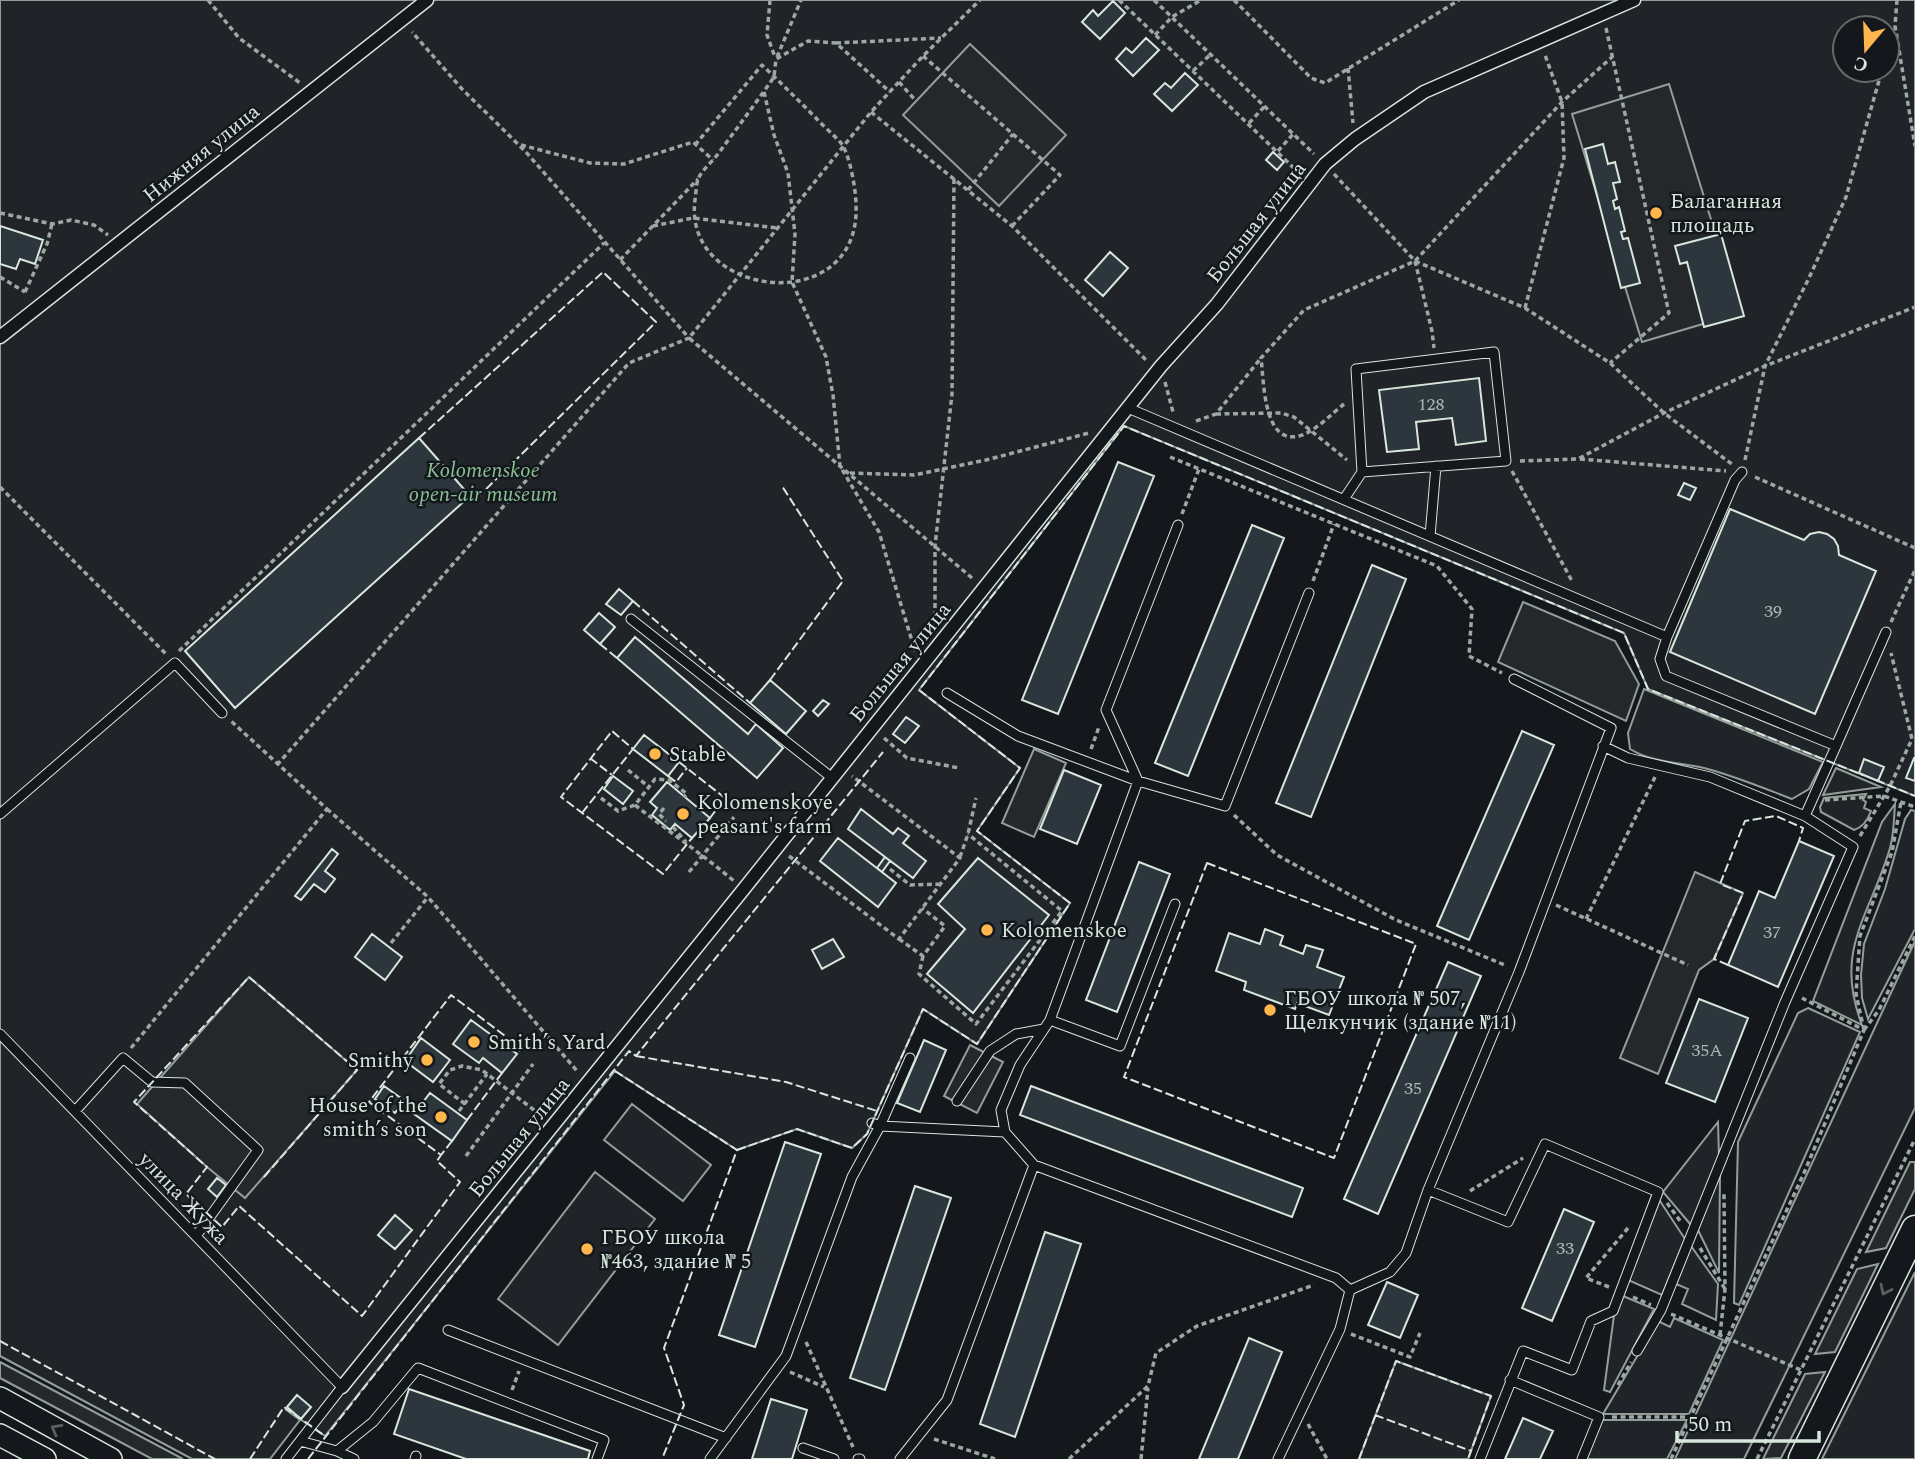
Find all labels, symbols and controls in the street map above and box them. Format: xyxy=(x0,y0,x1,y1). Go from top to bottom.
north arrow xyxy=(1831,14,1901,84)
text: С xyxy=(1850,48,1872,80)
street label: Нижняя улица xyxy=(136,96,268,211)
street label: Большая улица xyxy=(1199,154,1315,291)
place label: Балаганная площадь xyxy=(1670,186,1782,242)
marker: Балаганная площадь xyxy=(1648,205,1664,221)
house number: 128 xyxy=(1418,391,1445,418)
park label: Kolomenskoe open-air museum xyxy=(409,455,557,511)
street label: Большая улица xyxy=(842,595,960,730)
house number: 39 xyxy=(1764,598,1782,625)
place label: Stable xyxy=(669,739,726,771)
marker: Stable xyxy=(647,746,663,762)
place label: Kolomenskoye peasant's farm xyxy=(697,787,833,843)
marker: Kolomenskoye peasant's farm xyxy=(675,806,691,822)
place label: Kolomenskoe xyxy=(1001,915,1127,947)
house number: 37 xyxy=(1763,919,1781,946)
marker: Kolomenskoe xyxy=(979,922,995,938)
place label: ГБОУ школа № 507, Щелкунчик (здание №11) xyxy=(1284,983,1516,1039)
marker: ГБОУ школа № 507, Щелкунчик (здание №11) xyxy=(1262,1002,1278,1018)
place label: Smith’s Yard xyxy=(488,1027,606,1059)
marker: Smith’s Yard xyxy=(466,1034,482,1050)
house number: 35А xyxy=(1691,1037,1723,1064)
place label: Smithy xyxy=(348,1045,414,1077)
marker: Smithy xyxy=(419,1052,435,1068)
street label: Большая улица xyxy=(461,1070,579,1205)
house number: 35 xyxy=(1404,1075,1422,1102)
place label: House of the smith’s son xyxy=(309,1090,427,1146)
marker: House of the smith’s son xyxy=(433,1109,449,1125)
street label: улица Жужа xyxy=(130,1144,237,1253)
place label: ГБОУ школа №463, здание № 5 xyxy=(601,1222,751,1278)
house number: 33 xyxy=(1556,1235,1574,1262)
marker: ГБОУ школа №463, здание № 5 xyxy=(579,1241,595,1257)
one-way arrow xyxy=(1879,1283,1893,1295)
scale bar xyxy=(1677,1400,1819,1444)
text: 50 m xyxy=(1688,1409,1732,1441)
one-way arrow xyxy=(50,1424,63,1437)

